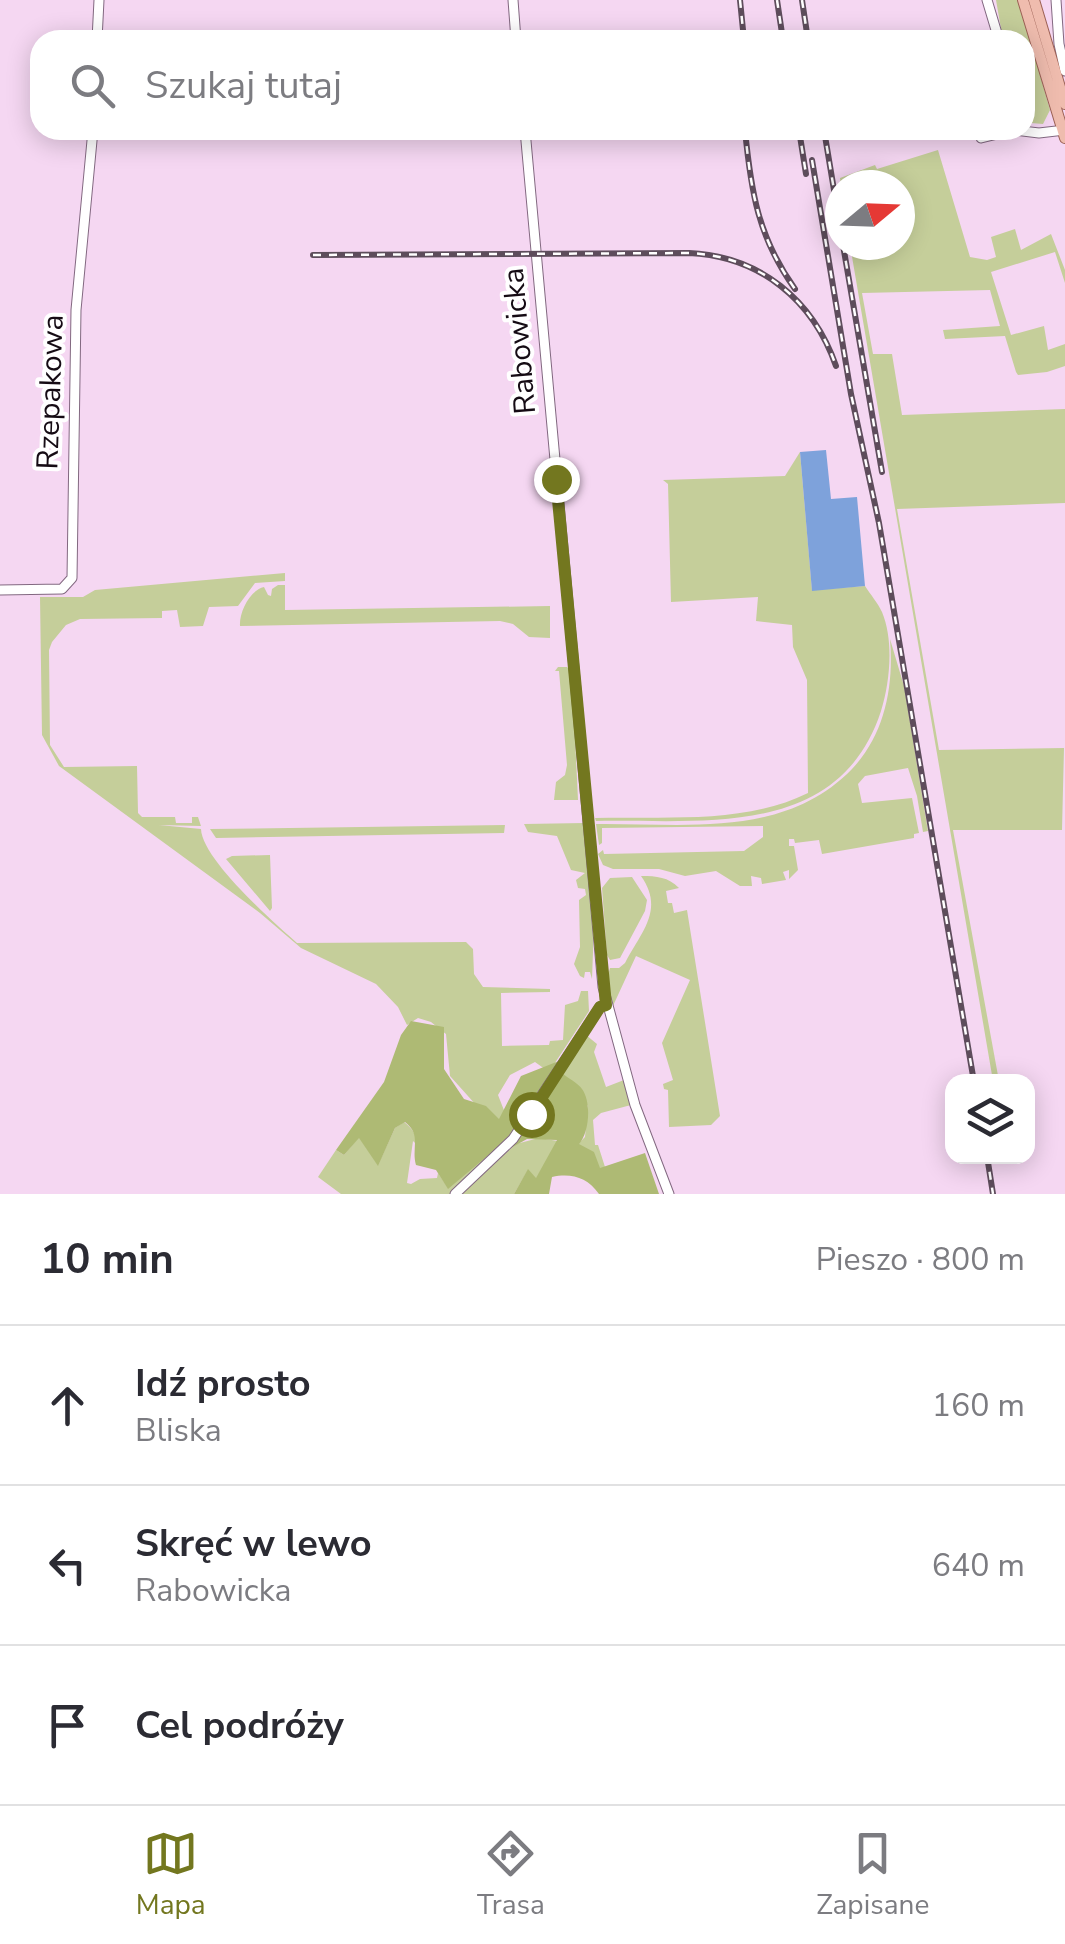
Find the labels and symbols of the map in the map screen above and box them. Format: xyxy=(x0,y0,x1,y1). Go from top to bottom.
north arrow xyxy=(825,170,915,260)
street label: Rabowicka xyxy=(493,266,546,416)
street label: Rzepakowa xyxy=(27,314,74,470)
route end xyxy=(534,457,580,503)
route start xyxy=(509,1092,555,1138)

